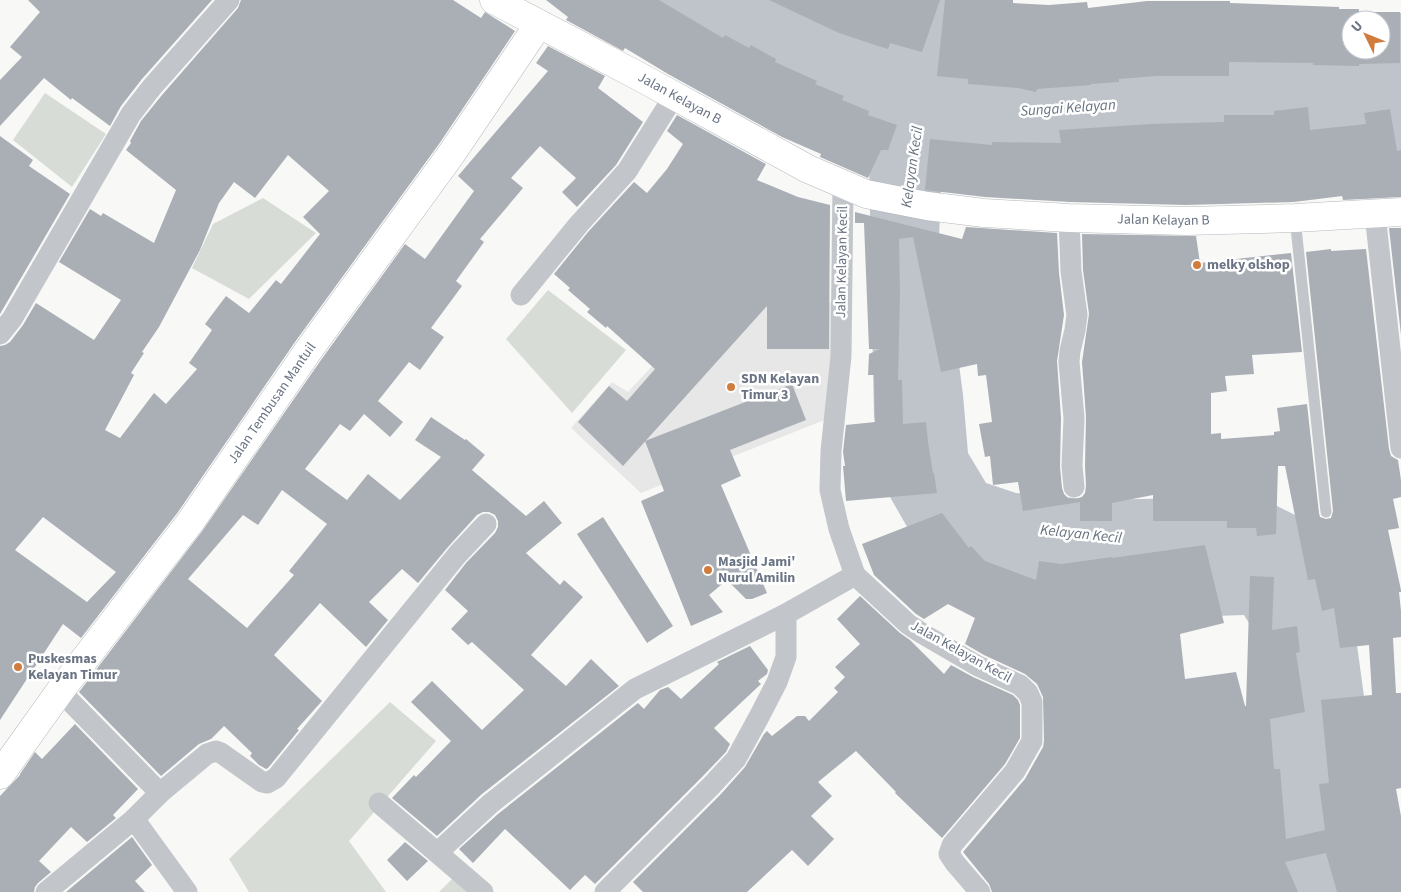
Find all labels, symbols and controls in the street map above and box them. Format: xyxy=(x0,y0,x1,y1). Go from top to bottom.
north arrow xyxy=(1341,10,1391,60)
text: U xyxy=(1347,17,1368,37)
street label: Jalan Kelayan B xyxy=(634,67,725,130)
water label: Sungai Kelayan xyxy=(1020,94,1117,122)
water label: Kelayan Kecil xyxy=(896,125,928,209)
street label: Jalan Kelayan Kecil xyxy=(831,205,853,318)
street label: Jalan Kelayan B xyxy=(1117,209,1210,231)
place label: melky olshop xyxy=(1207,255,1290,275)
marker: melky olshop xyxy=(1191,259,1203,271)
street label: Jalan Tembusan Mantuil xyxy=(223,338,321,468)
place label: SDN Kelayan Timur 3 xyxy=(741,369,819,405)
marker: SDN Kelayan Timur 3 xyxy=(725,381,737,393)
water label: Kelayan Kecil xyxy=(1039,519,1123,549)
place label: Masjid Jami' Nurul Amilin xyxy=(718,552,795,588)
marker: Masjid Jami' Nurul Amilin xyxy=(702,564,714,576)
street label: Jalan Kelayan Kecil xyxy=(907,616,1015,688)
place label: Puskesmas Kelayan Timur xyxy=(28,649,118,685)
marker: Puskesmas Kelayan Timur xyxy=(12,661,24,673)

